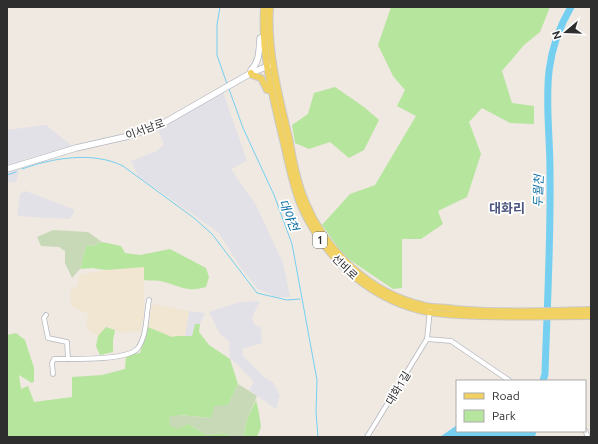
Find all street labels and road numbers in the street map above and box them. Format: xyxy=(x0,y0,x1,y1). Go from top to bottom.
street label: 이서남로 xyxy=(124,116,166,142)
road number: 1 xyxy=(313,232,327,248)
street label: 선비로 xyxy=(330,252,360,282)
street label: 대화1길 xyxy=(383,369,413,407)

